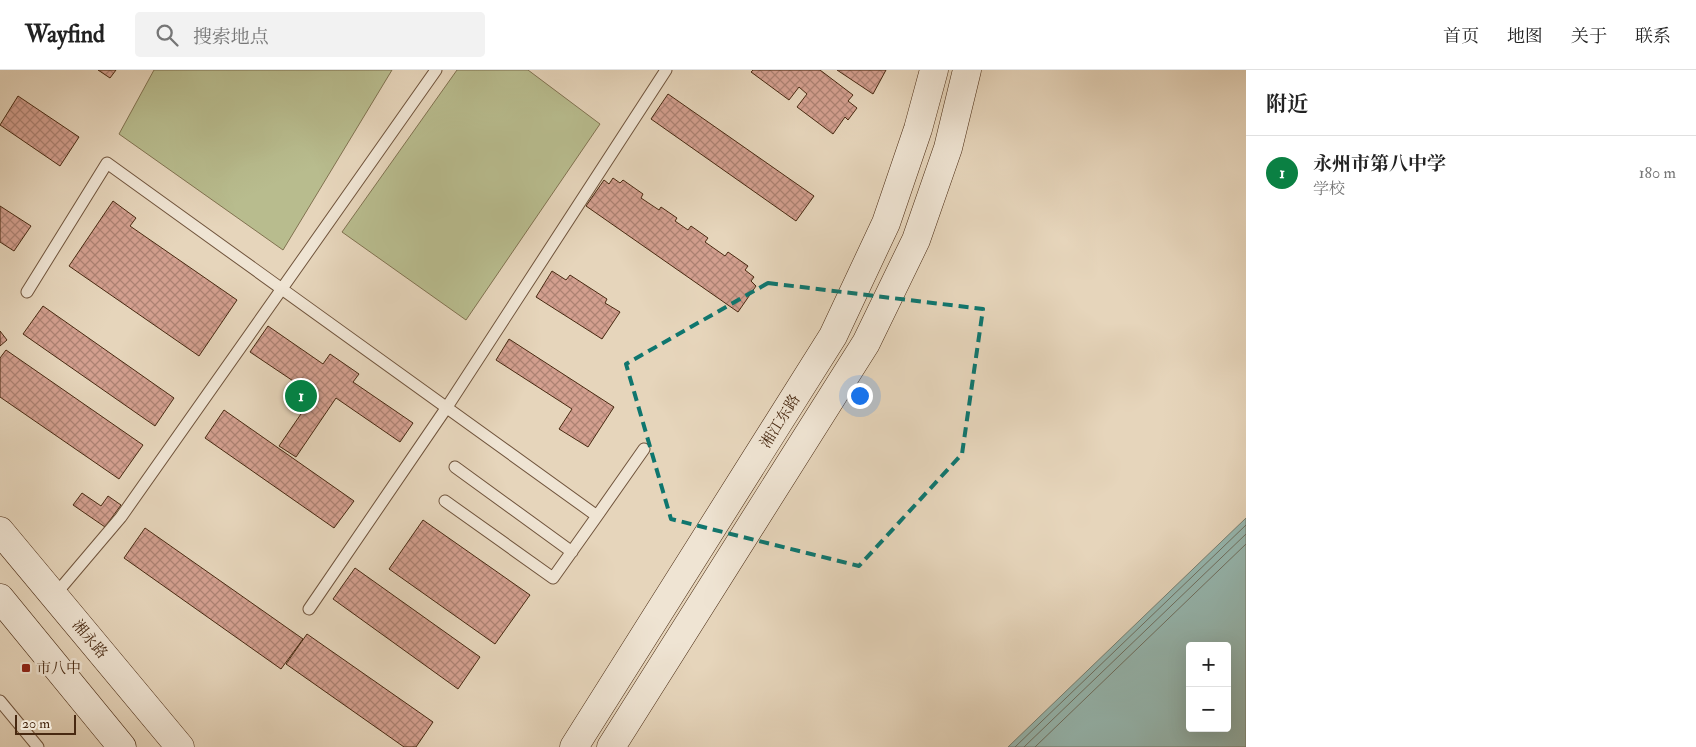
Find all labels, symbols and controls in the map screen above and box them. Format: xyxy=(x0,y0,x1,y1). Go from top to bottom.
search box xyxy=(135,12,485,57)
text: Wayfind xyxy=(25,19,105,50)
icon: search xyxy=(153,21,181,49)
text: 搜索地点 xyxy=(193,25,269,49)
text: 首页 xyxy=(1443,25,1479,48)
text: 地图 xyxy=(1507,25,1543,48)
text: 关于 xyxy=(1571,25,1607,48)
text: 联系 xyxy=(1635,25,1671,48)
text: 附近 xyxy=(1266,91,1308,118)
text: 永州市第八中学 xyxy=(1313,152,1446,176)
text: 1 xyxy=(1279,163,1285,183)
text: 180 m xyxy=(1639,163,1676,183)
text: 学校 xyxy=(1313,179,1345,199)
pin: 1 xyxy=(285,377,317,415)
your location xyxy=(847,383,873,409)
street label: 湘江东路 xyxy=(756,391,804,452)
street label: 湘永路 xyxy=(68,616,111,663)
map controls xyxy=(1186,642,1231,732)
button: + xyxy=(1186,642,1231,687)
place label: 市八中 xyxy=(36,659,81,678)
marker: 市八中 xyxy=(20,662,32,674)
button: − xyxy=(1186,687,1231,732)
scale bar xyxy=(15,712,76,735)
text: 20 m xyxy=(22,715,50,732)

